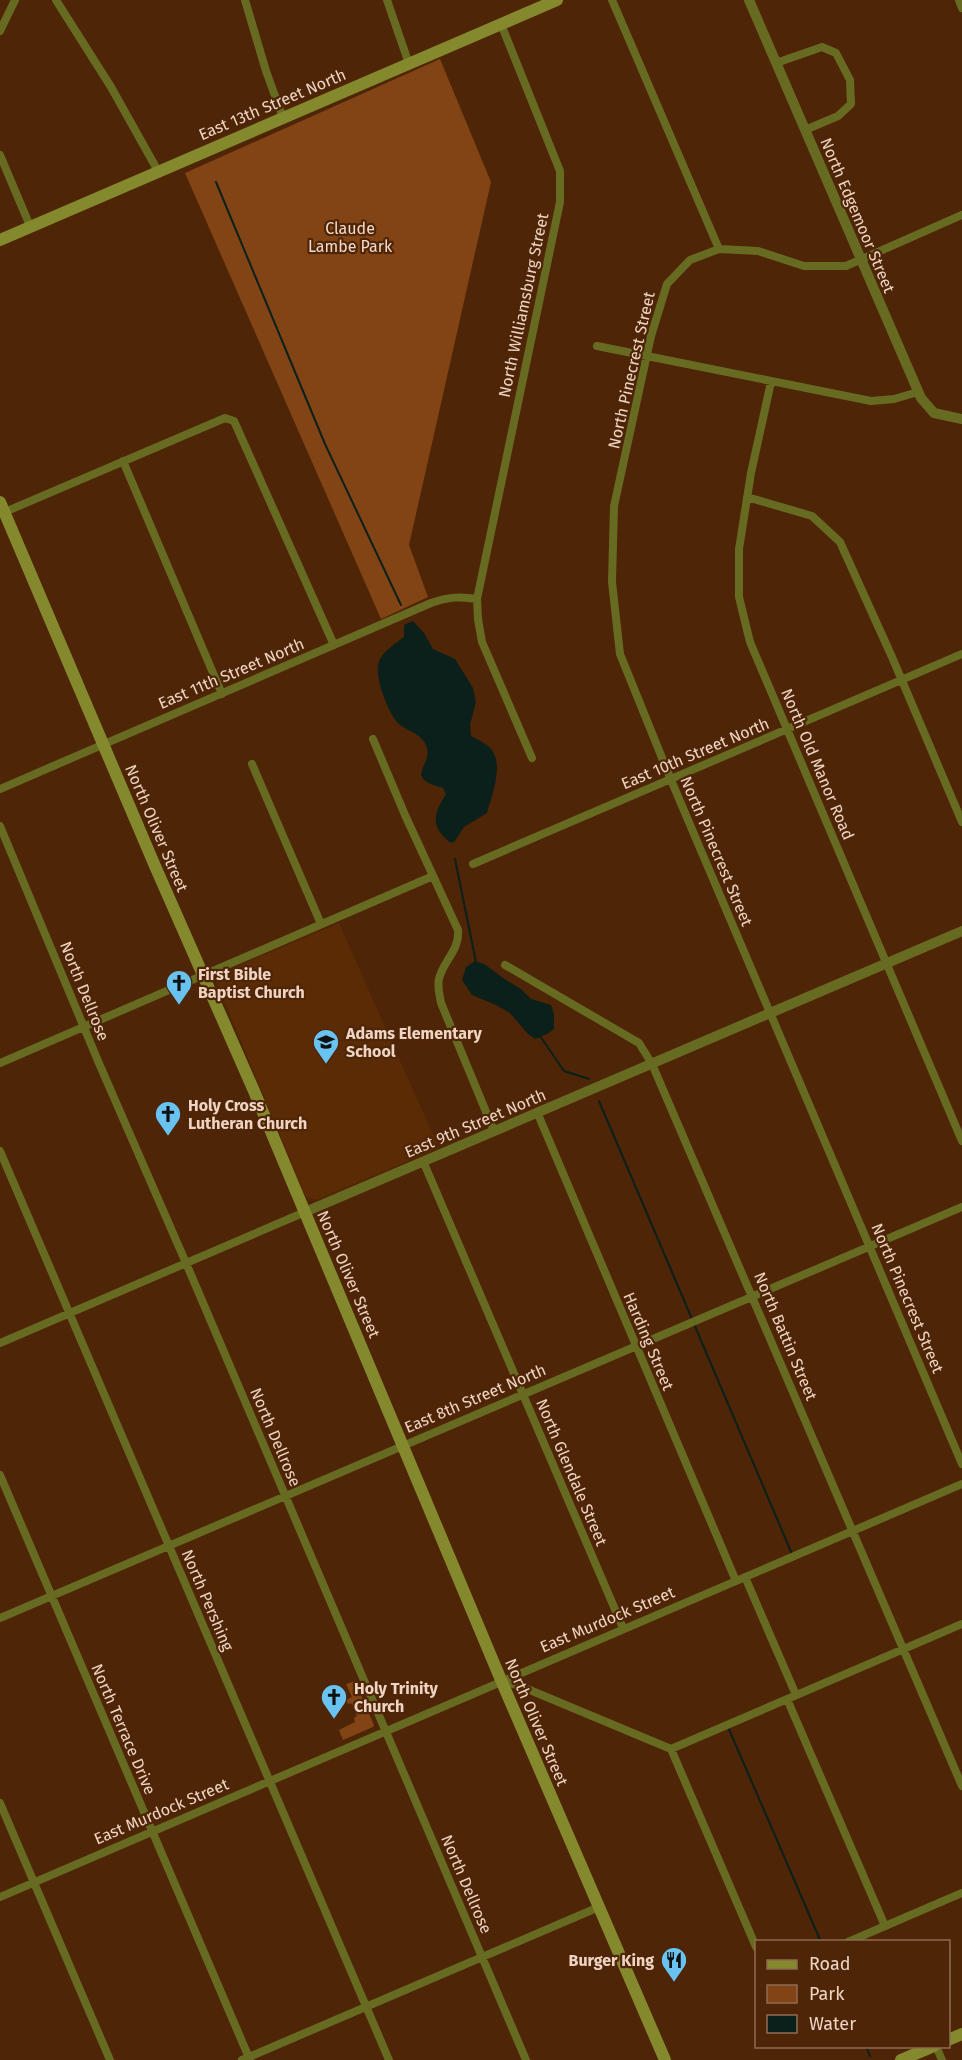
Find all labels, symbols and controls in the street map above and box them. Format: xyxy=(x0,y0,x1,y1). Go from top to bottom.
street label: East 13th Street North xyxy=(196,65,349,144)
street label: North Edgemoor Street xyxy=(816,135,899,296)
street label: North Williamsburg Street xyxy=(495,211,552,399)
park label: Claude Lambe Park xyxy=(308,219,393,256)
street label: North Pinecrest Street xyxy=(604,289,659,451)
street label: East 11th Street North xyxy=(155,634,307,713)
street label: North Old Manor Road xyxy=(777,686,858,843)
street label: East 10th Street North xyxy=(618,714,772,793)
street label: North Oliver Street xyxy=(121,762,192,895)
street label: North Pinecrest Street xyxy=(676,774,757,929)
street label: North Dellrose xyxy=(56,939,113,1044)
place label: First Bible Baptist Church xyxy=(198,965,305,1002)
church icon: First Bible Baptist Church xyxy=(164,968,194,1006)
place label: Adams Elementary School xyxy=(345,1024,482,1061)
school or university icon: Adams Elementary School xyxy=(311,1027,341,1065)
street label: East 9th Street North xyxy=(402,1085,549,1162)
place label: Holy Cross Lutheran Church xyxy=(188,1096,307,1133)
church icon: Holy Cross Lutheran Church xyxy=(153,1099,183,1137)
street label: North Oliver Street xyxy=(313,1208,384,1341)
street label: North Pinecrest Street xyxy=(867,1221,948,1376)
street label: North Battin Street xyxy=(750,1269,821,1403)
street label: Harding Street xyxy=(619,1289,678,1393)
street label: East 8th Street North xyxy=(402,1360,549,1437)
street label: North Dellrose xyxy=(246,1385,305,1489)
street label: North Glendale Street xyxy=(532,1396,611,1549)
street label: North Pershing xyxy=(178,1547,238,1654)
street label: East Murdock Street xyxy=(537,1582,678,1656)
street label: North Oliver Street xyxy=(501,1656,572,1789)
street label: North Terrace Drive xyxy=(87,1661,160,1797)
place label: Holy Trinity Church xyxy=(354,1679,439,1716)
church icon: Holy Trinity Church xyxy=(319,1682,349,1720)
street label: East Murdock Street xyxy=(91,1774,232,1848)
street label: North Dellrose xyxy=(437,1832,496,1936)
legend xyxy=(755,1940,950,2048)
restaurant icon: Burger King xyxy=(659,1945,689,1983)
place label: Burger King xyxy=(569,1951,654,1970)
text: Road xyxy=(809,1953,851,1975)
text: Park xyxy=(809,1983,845,2005)
text: Water xyxy=(809,2013,856,2035)

